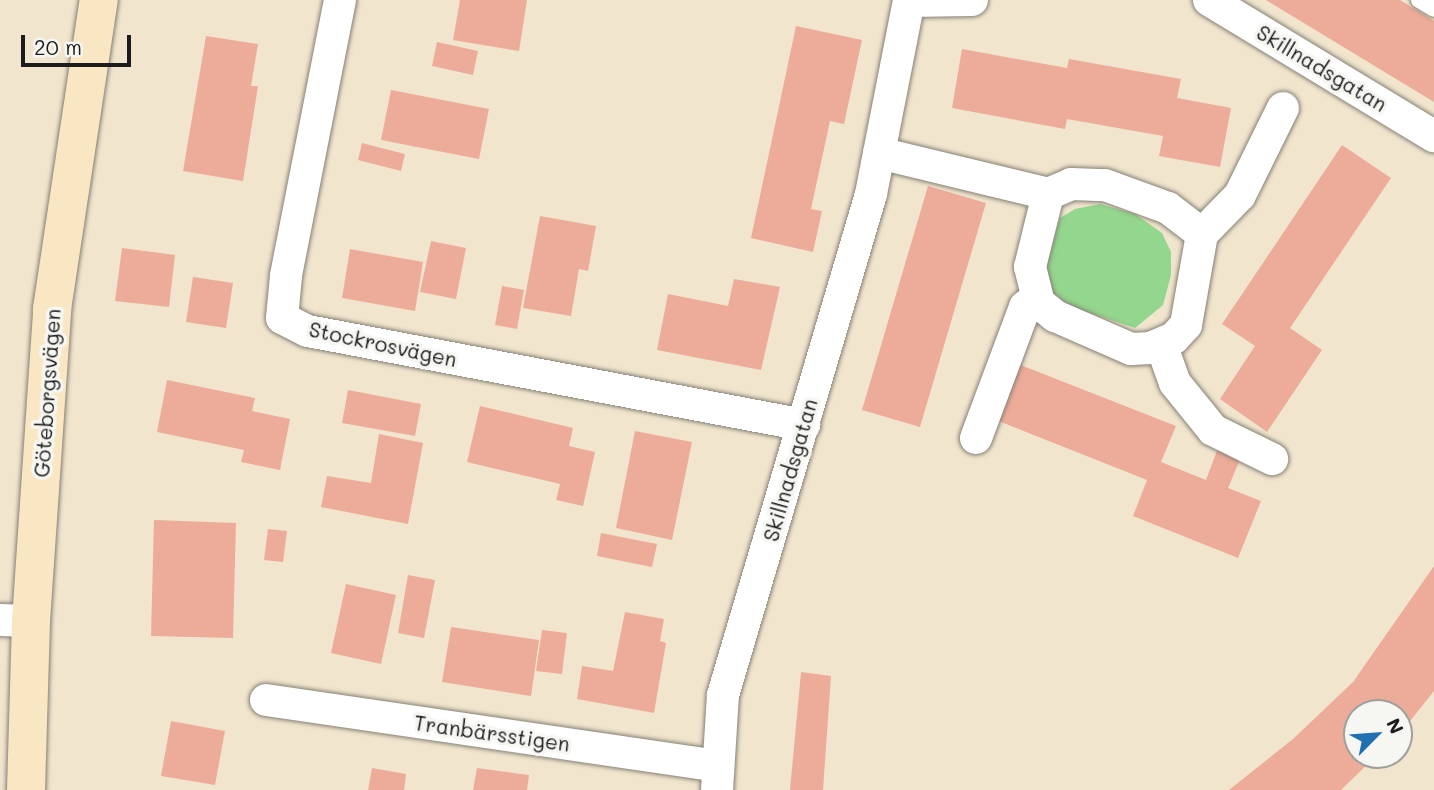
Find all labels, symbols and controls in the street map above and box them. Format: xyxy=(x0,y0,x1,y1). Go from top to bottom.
street label: Skillnadsgatan xyxy=(1252,19,1392,117)
scale bar xyxy=(24,21,135,65)
text: 20 m xyxy=(34,33,82,60)
street label: Göteborgsvägen xyxy=(29,308,65,478)
street label: Stockrosvägen xyxy=(307,316,459,372)
street label: Skillnadsgatan xyxy=(758,396,822,544)
north arrow xyxy=(1343,699,1413,769)
street label: Tranbärsstigen xyxy=(413,710,571,756)
text: N xyxy=(1381,714,1410,738)

